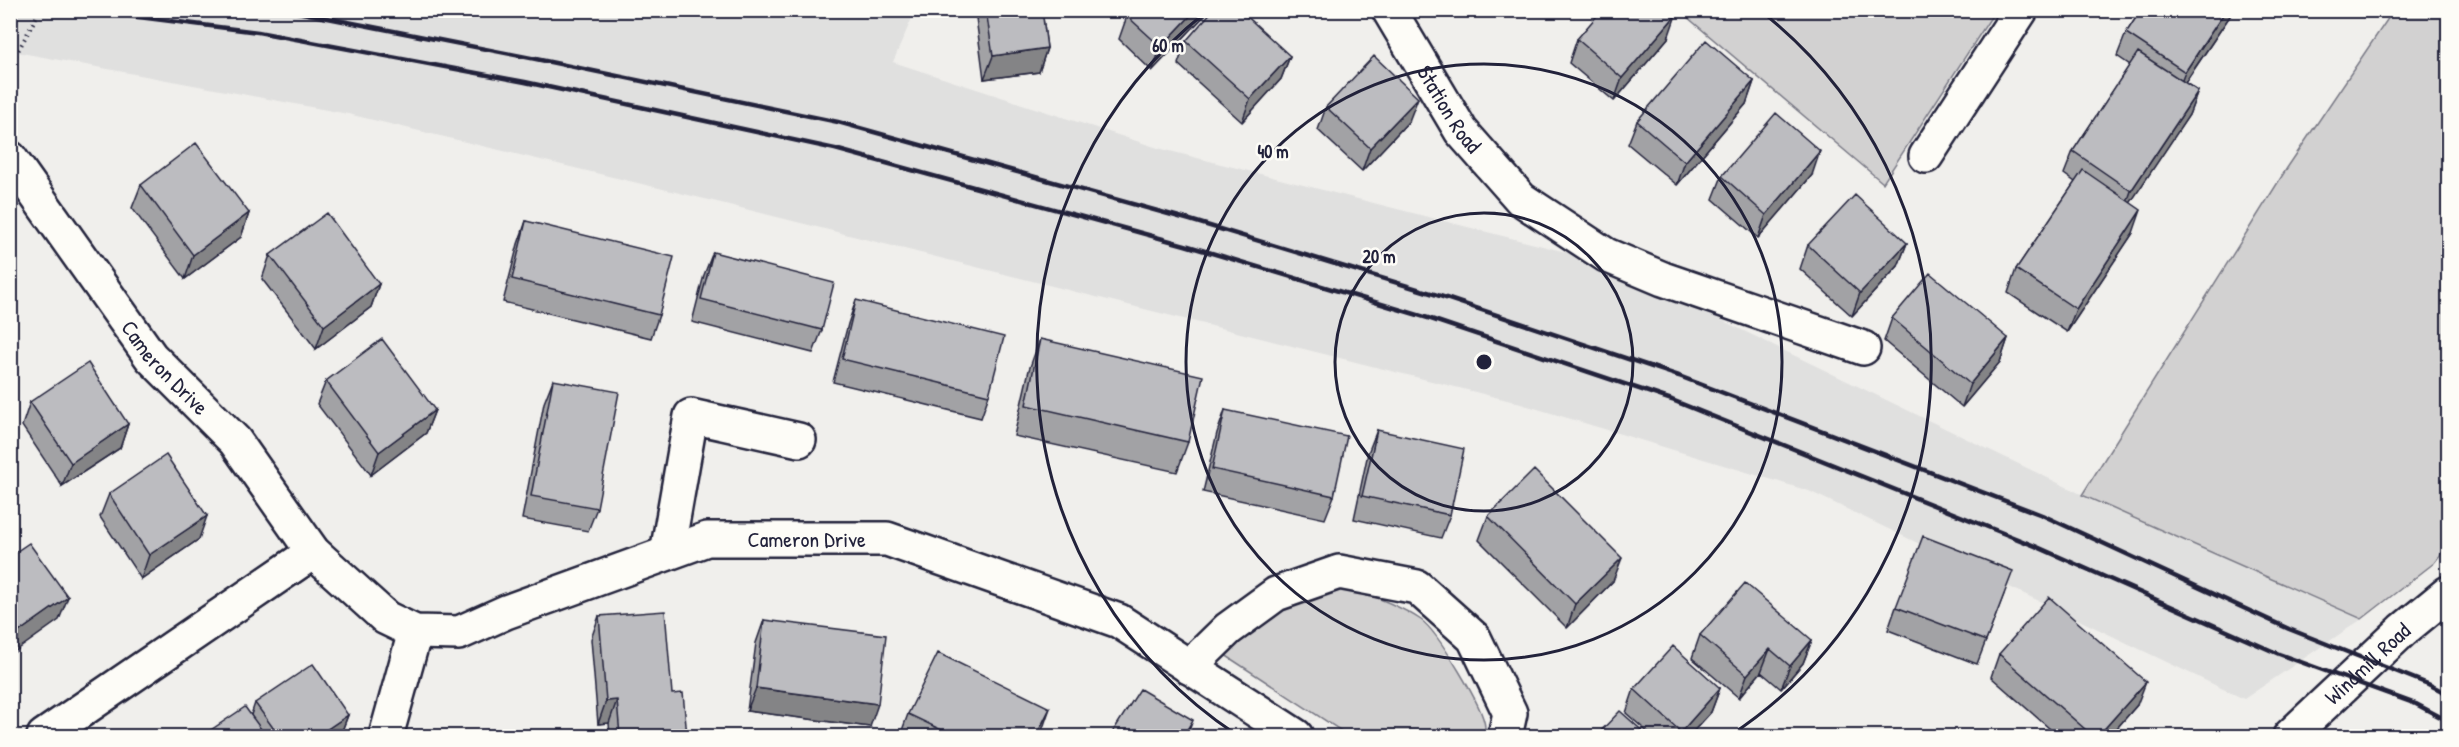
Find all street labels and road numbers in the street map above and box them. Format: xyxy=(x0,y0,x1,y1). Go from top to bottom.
street label: Station Road xyxy=(1410,60,1489,160)
street label: Cameron Drive xyxy=(114,314,216,422)
street label: Cameron Drive xyxy=(748,524,866,554)
street label: Windmill Road xyxy=(2318,615,2417,711)

